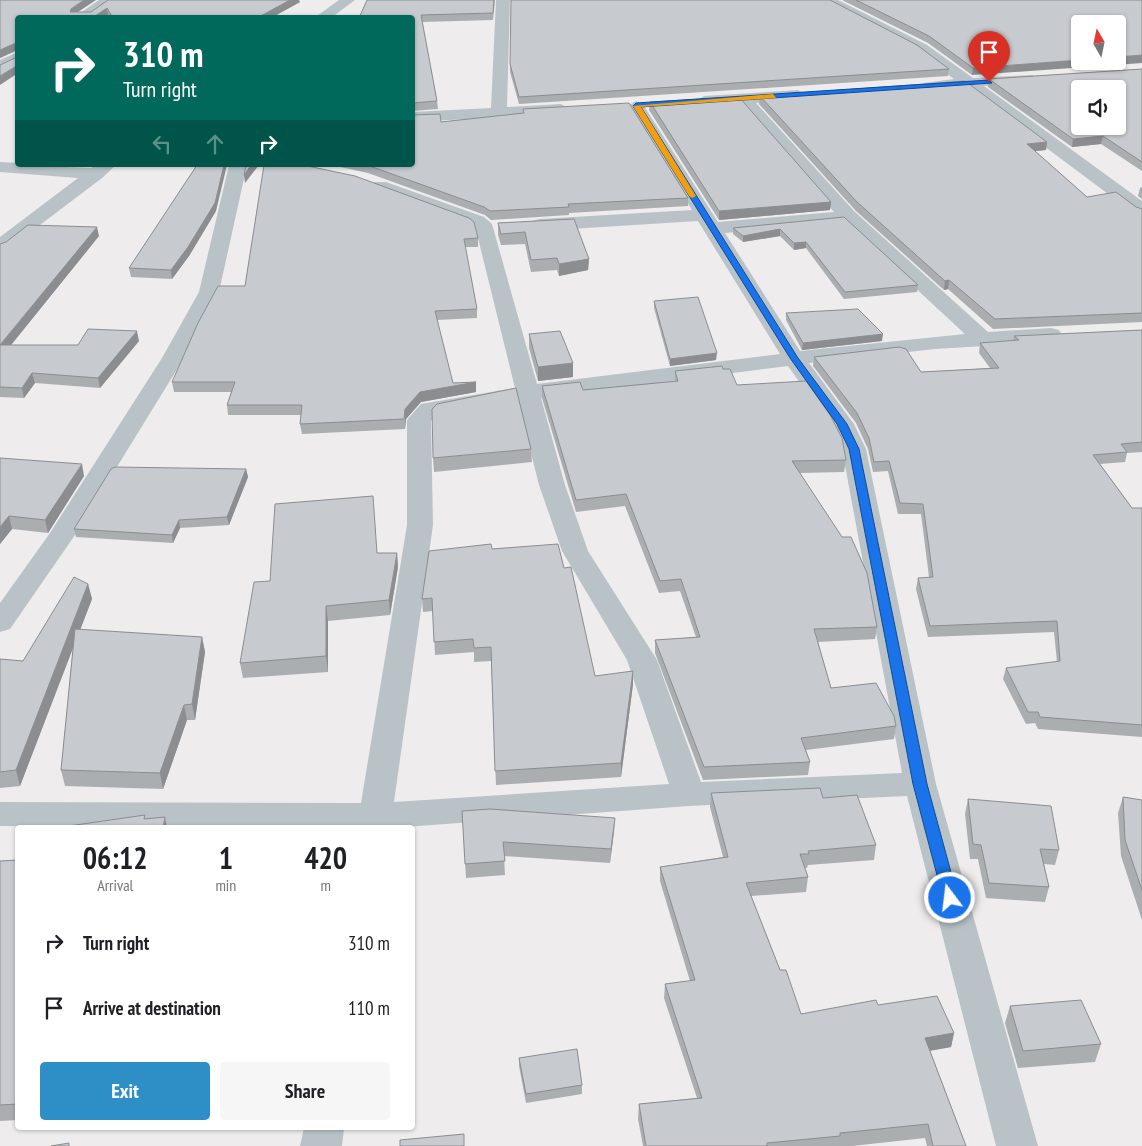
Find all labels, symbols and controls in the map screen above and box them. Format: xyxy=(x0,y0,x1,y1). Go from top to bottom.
north arrow xyxy=(1071,15,1126,70)
map controls xyxy=(1071,15,1126,135)
text: 310 m xyxy=(123,31,204,77)
pin xyxy=(968,31,1010,82)
icon: right xyxy=(40,35,105,100)
icon: arrive xyxy=(975,38,1003,66)
text: Turn right xyxy=(123,75,197,103)
button: sound xyxy=(1071,80,1126,135)
icon: left xyxy=(148,130,176,158)
icon: ahead xyxy=(201,130,229,158)
icon: right xyxy=(254,130,282,158)
text: 06:12 xyxy=(83,838,148,877)
text: 1 xyxy=(219,838,233,877)
text: 420 xyxy=(304,838,347,877)
position arrow xyxy=(923,871,975,923)
text: Arrival xyxy=(97,875,133,895)
text: min xyxy=(215,875,236,895)
text: m xyxy=(320,875,331,895)
icon: right xyxy=(40,929,68,957)
text: Turn right xyxy=(83,931,149,955)
text: 310 m xyxy=(348,931,390,955)
icon: arrive xyxy=(40,994,68,1022)
text: Arrive at destination xyxy=(83,996,221,1020)
text: 110 m xyxy=(348,996,390,1020)
button: Exit xyxy=(40,1062,210,1120)
button: Share xyxy=(220,1062,390,1120)

